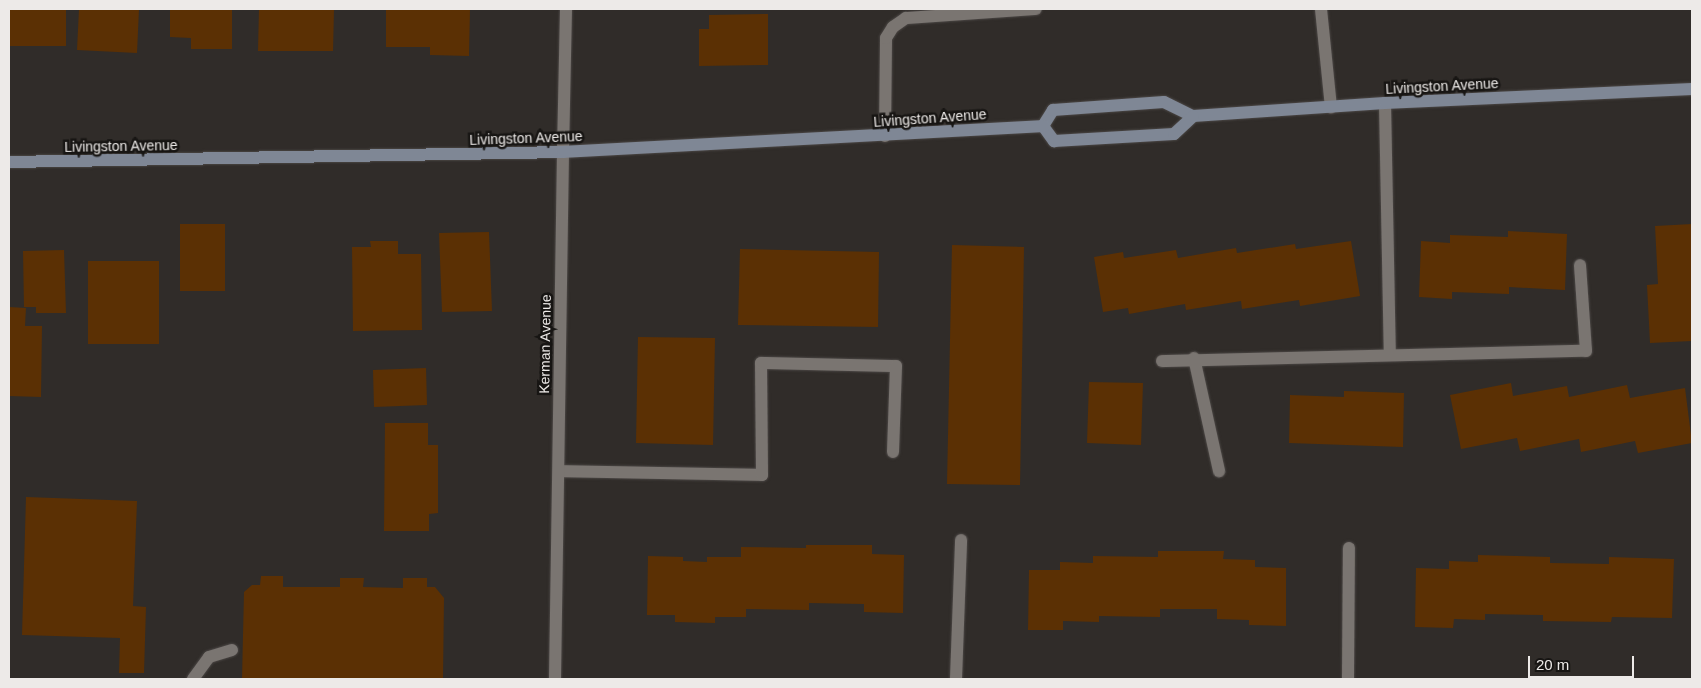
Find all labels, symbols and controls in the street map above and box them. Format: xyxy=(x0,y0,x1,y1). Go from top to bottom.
street label: Livingston Avenue xyxy=(1385,75,1499,97)
street label: Livingston Avenue xyxy=(872,106,988,130)
street label: Livingston Avenue xyxy=(469,128,583,148)
street label: Livingston Avenue xyxy=(64,137,178,155)
street label: Kerman Avenue xyxy=(536,294,554,394)
scale bar xyxy=(1531,646,1637,678)
text: 20 m xyxy=(1536,656,1569,673)

